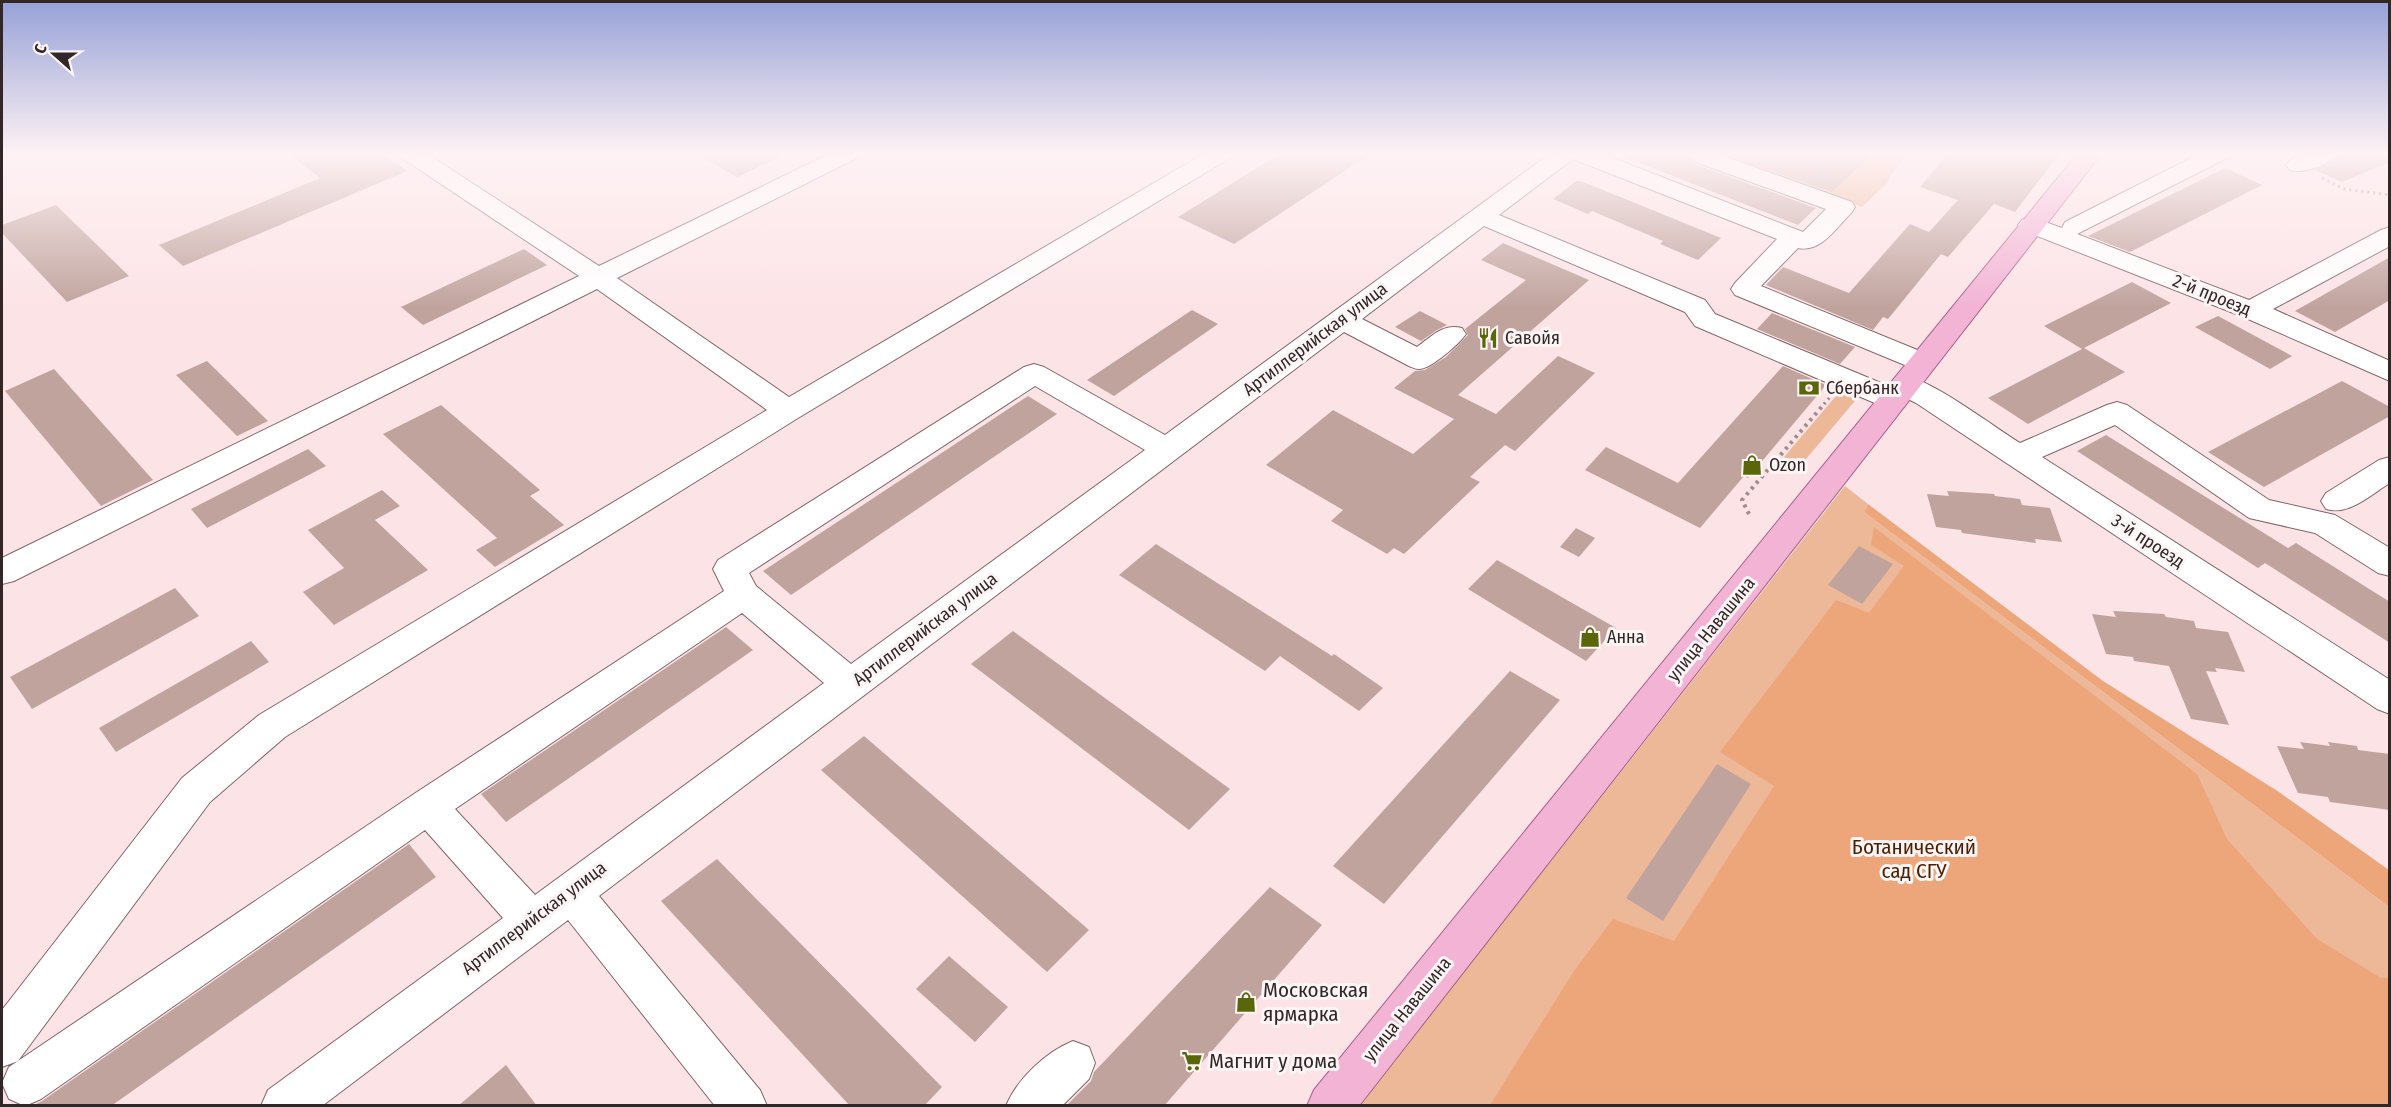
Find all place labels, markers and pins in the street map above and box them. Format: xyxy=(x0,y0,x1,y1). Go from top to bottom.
restaurant icon: Савойя xyxy=(1476,326,1500,350)
place label: Савойя xyxy=(1505,327,1560,349)
bank icon: Сбербанк xyxy=(1797,376,1821,400)
place label: Сбербанк xyxy=(1826,377,1899,399)
shop icon: Ozon xyxy=(1740,453,1764,477)
place label: Ozon xyxy=(1769,454,1806,476)
shop icon: Анна xyxy=(1578,625,1602,649)
place label: Анна xyxy=(1607,626,1645,648)
place label: Московская ярмарка xyxy=(1263,977,1368,1027)
shop icon: Московская ярмарка xyxy=(1234,990,1258,1014)
place label: Магнит у дома xyxy=(1209,1048,1337,1074)
supermarket icon: Магнит у дома xyxy=(1180,1049,1204,1073)

